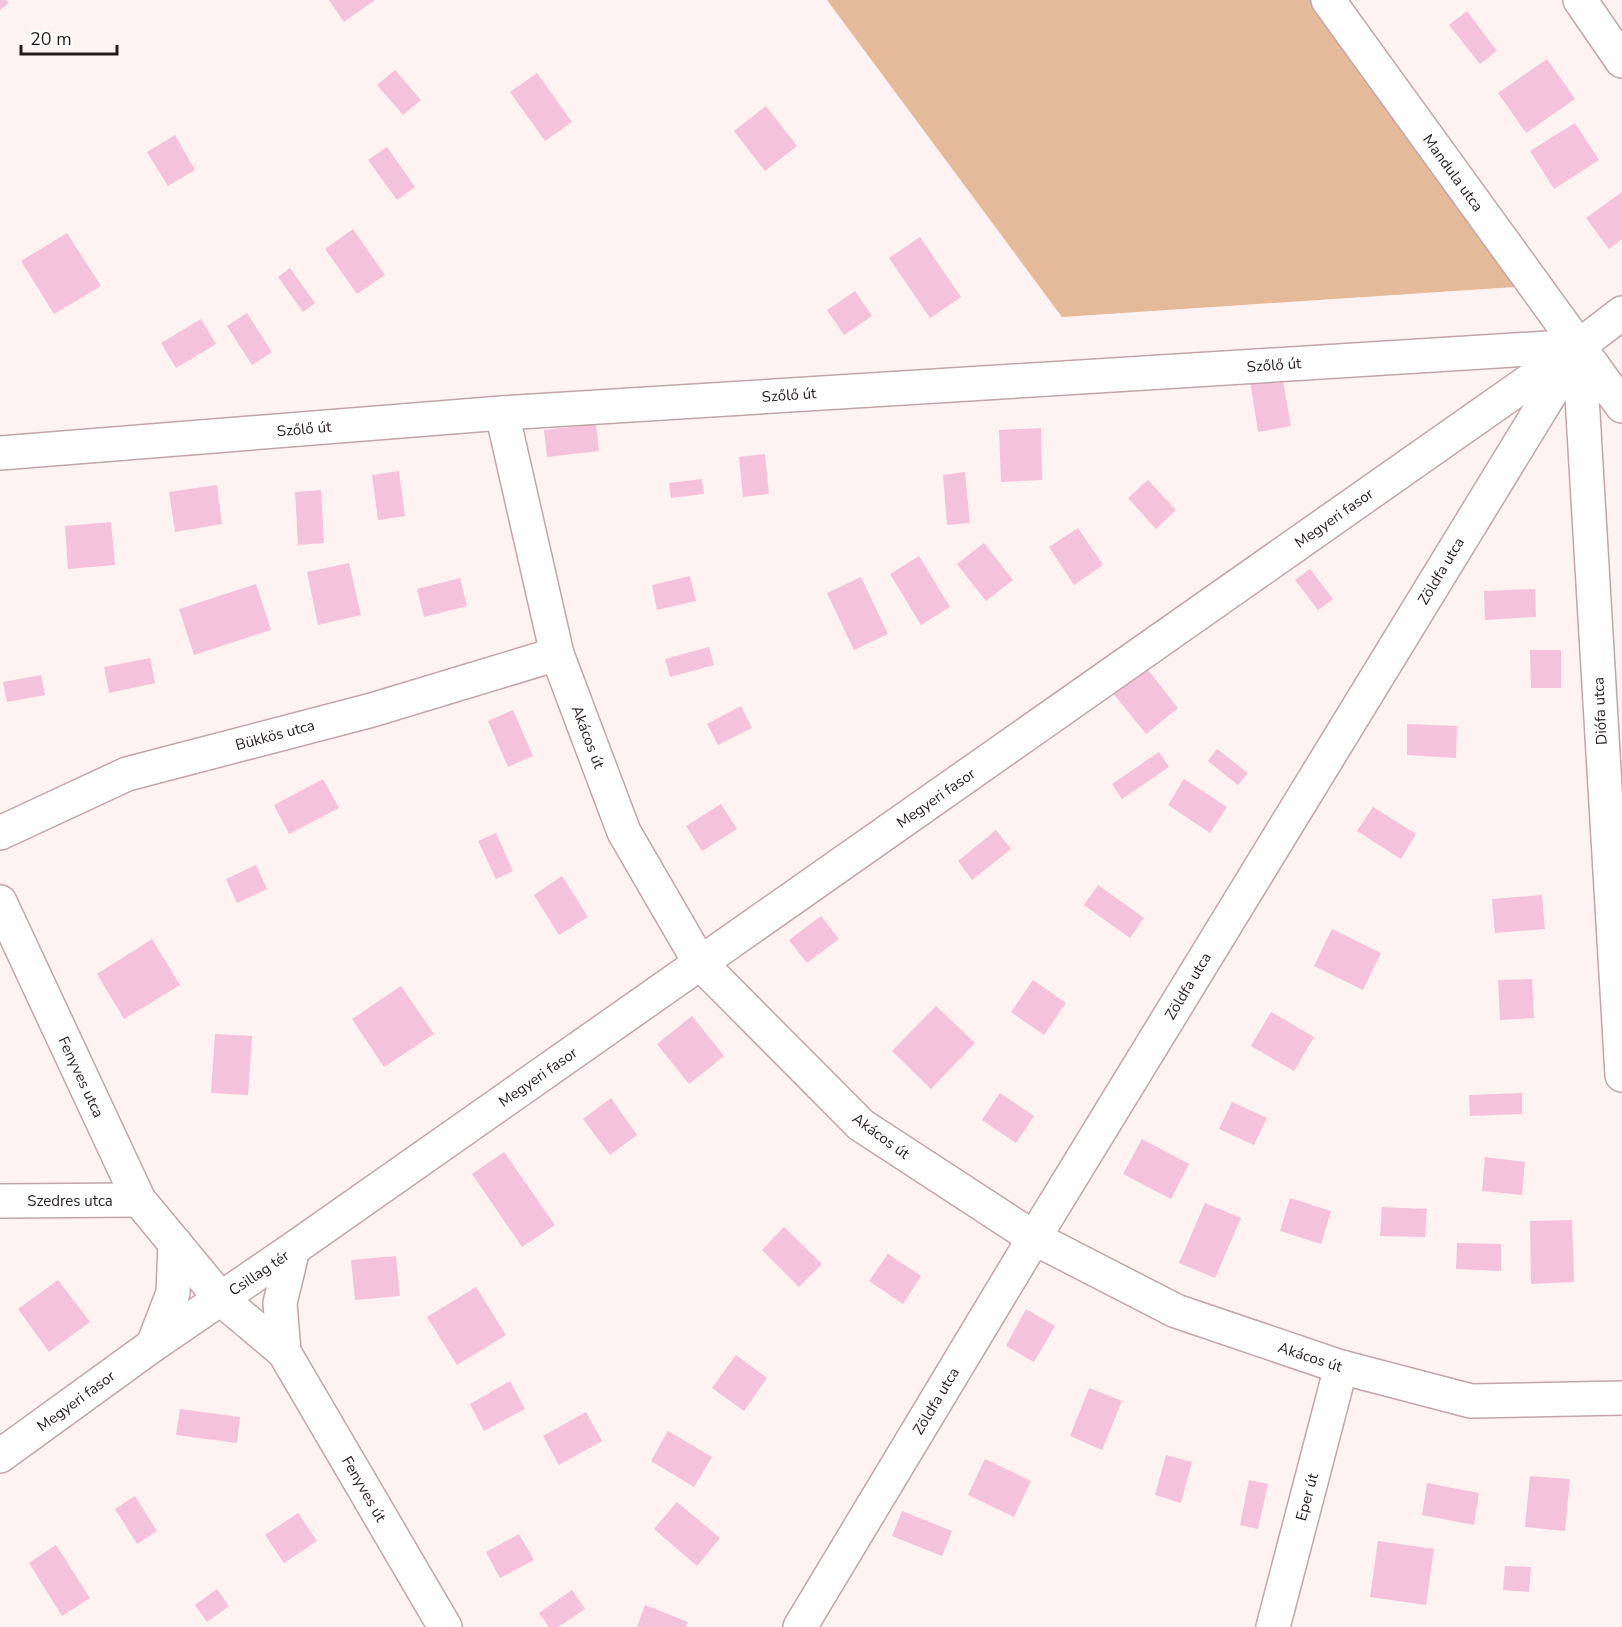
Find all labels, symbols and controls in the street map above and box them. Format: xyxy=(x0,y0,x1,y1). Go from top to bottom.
scale bar xyxy=(21,18,117,56)
text: 20 m xyxy=(30,27,72,51)
street label: Mandula utca xyxy=(1418,130,1488,216)
street label: Szőlő út xyxy=(1246,353,1303,377)
street label: Szőlő út xyxy=(761,383,818,407)
street label: Szőlő út xyxy=(276,417,333,441)
street label: Megyeri fasor xyxy=(1291,483,1378,552)
street label: Zöldfa utca xyxy=(1413,534,1469,608)
street label: Diófa utca xyxy=(1588,677,1612,745)
street label: Akácos út xyxy=(567,703,609,772)
street label: Bükkös utca xyxy=(233,715,317,755)
street label: Megyeri fasor xyxy=(893,763,980,832)
street label: Zöldfa utca xyxy=(1160,949,1216,1023)
street label: Fenyves utca xyxy=(53,1033,109,1121)
street label: Megyeri fasor xyxy=(495,1042,582,1111)
street label: Akácos út xyxy=(848,1108,914,1164)
street label: Szedres utca xyxy=(27,1191,113,1211)
street label: Csillag tér xyxy=(225,1245,294,1300)
street label: Akácos út xyxy=(1275,1337,1345,1377)
street label: Zöldfa utca xyxy=(908,1364,964,1438)
street label: Megyeri fasor xyxy=(33,1366,119,1436)
street label: Fenyves út xyxy=(337,1453,391,1526)
street label: Eper út xyxy=(1291,1470,1323,1523)

